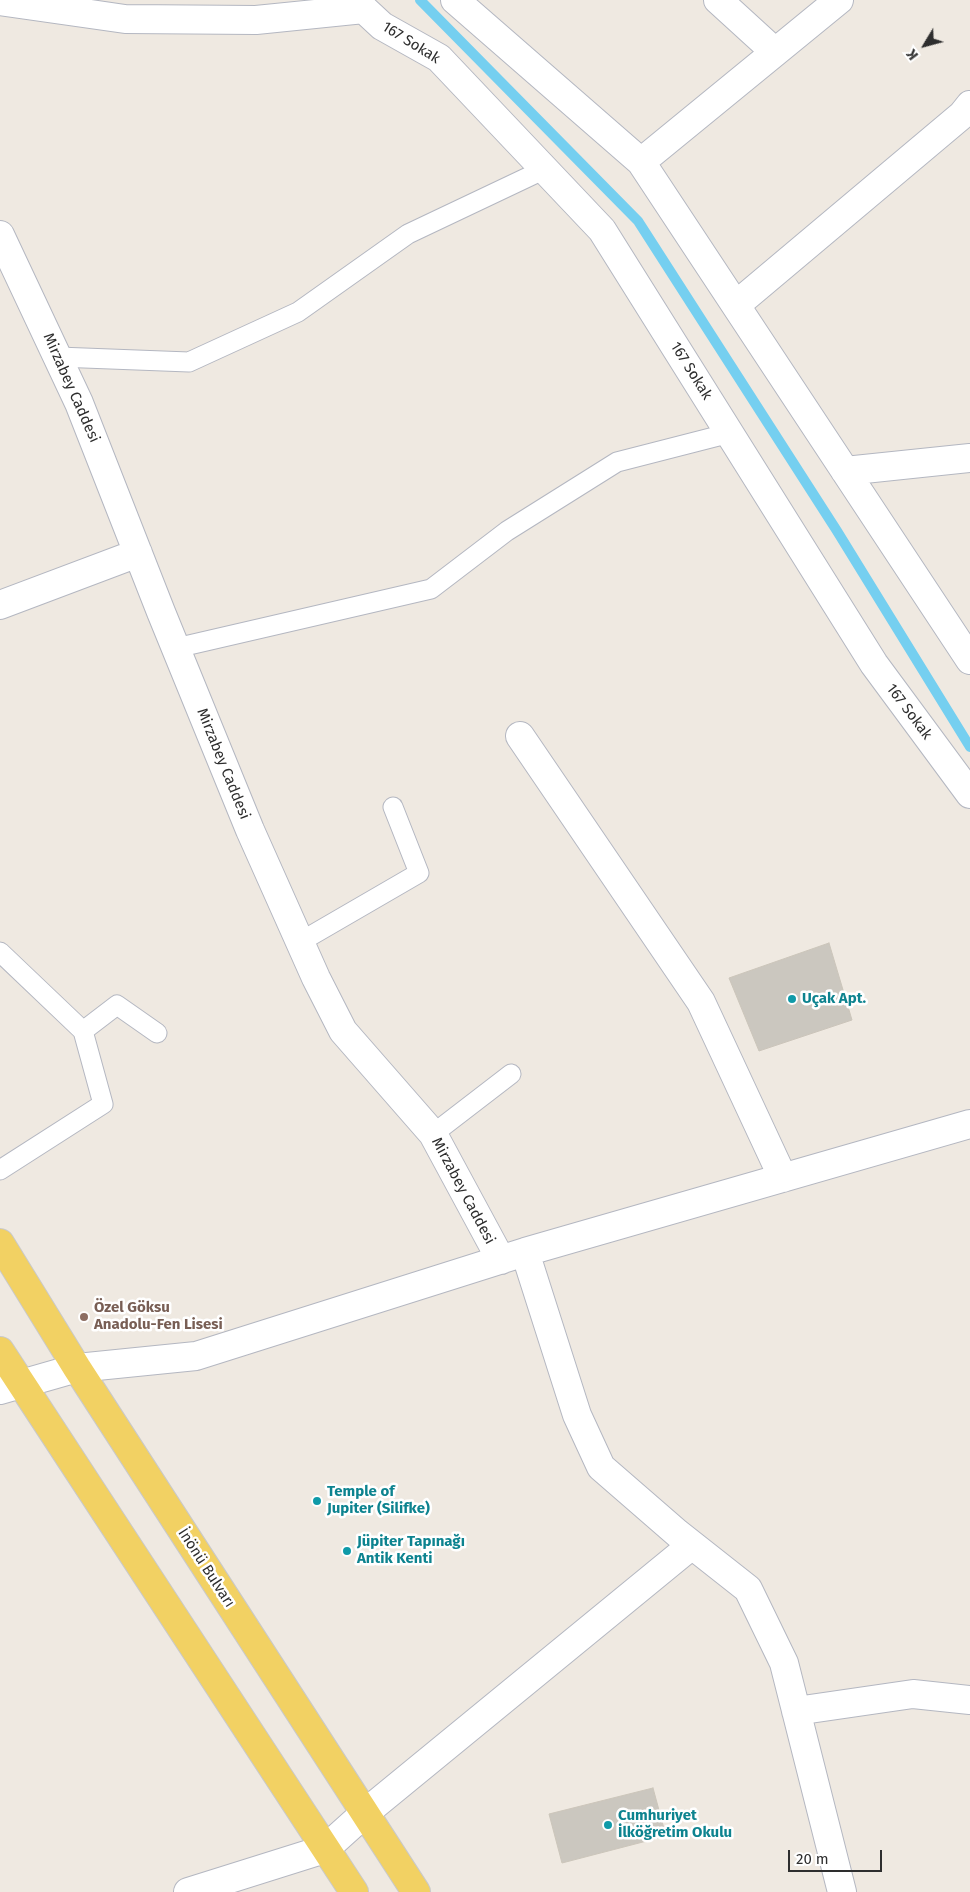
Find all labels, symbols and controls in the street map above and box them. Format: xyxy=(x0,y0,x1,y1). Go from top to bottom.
street label: 167 Sokak xyxy=(379,18,443,68)
north arrow xyxy=(900,20,950,70)
text: K xyxy=(903,46,922,63)
street label: Mirzabey Caddesi xyxy=(39,330,103,446)
street label: 167 Sokak xyxy=(666,339,716,403)
street label: 167 Sokak xyxy=(882,681,936,743)
street label: Mirzabey Caddesi xyxy=(193,706,253,822)
place label: Uçak Apt. xyxy=(802,990,866,1008)
marker: Uçak Apt. xyxy=(786,993,798,1005)
street label: Mirzabey Caddesi xyxy=(427,1135,499,1247)
place label: Özel Göksu Anadolu-Fen Lisesi xyxy=(94,1299,223,1334)
marker: Özel Göksu Anadolu-Fen Lisesi xyxy=(78,1311,90,1323)
place label: Temple of Jupiter (Silifke) xyxy=(327,1483,430,1518)
marker: Temple of Jupiter (Silifke) xyxy=(311,1495,323,1507)
street label: İnönü Bulvarı xyxy=(174,1525,238,1611)
place label: Jüpiter Tapınağı Antik Kenti xyxy=(357,1533,465,1568)
marker: Jüpiter Tapınağı Antik Kenti xyxy=(341,1545,353,1557)
place label: Cumhuriyet İlköğretim Okulu xyxy=(618,1807,732,1842)
marker: Cumhuriyet İlköğretim Okulu xyxy=(602,1819,614,1831)
scale bar xyxy=(790,1840,884,1872)
text: 20 m xyxy=(796,1850,829,1868)

